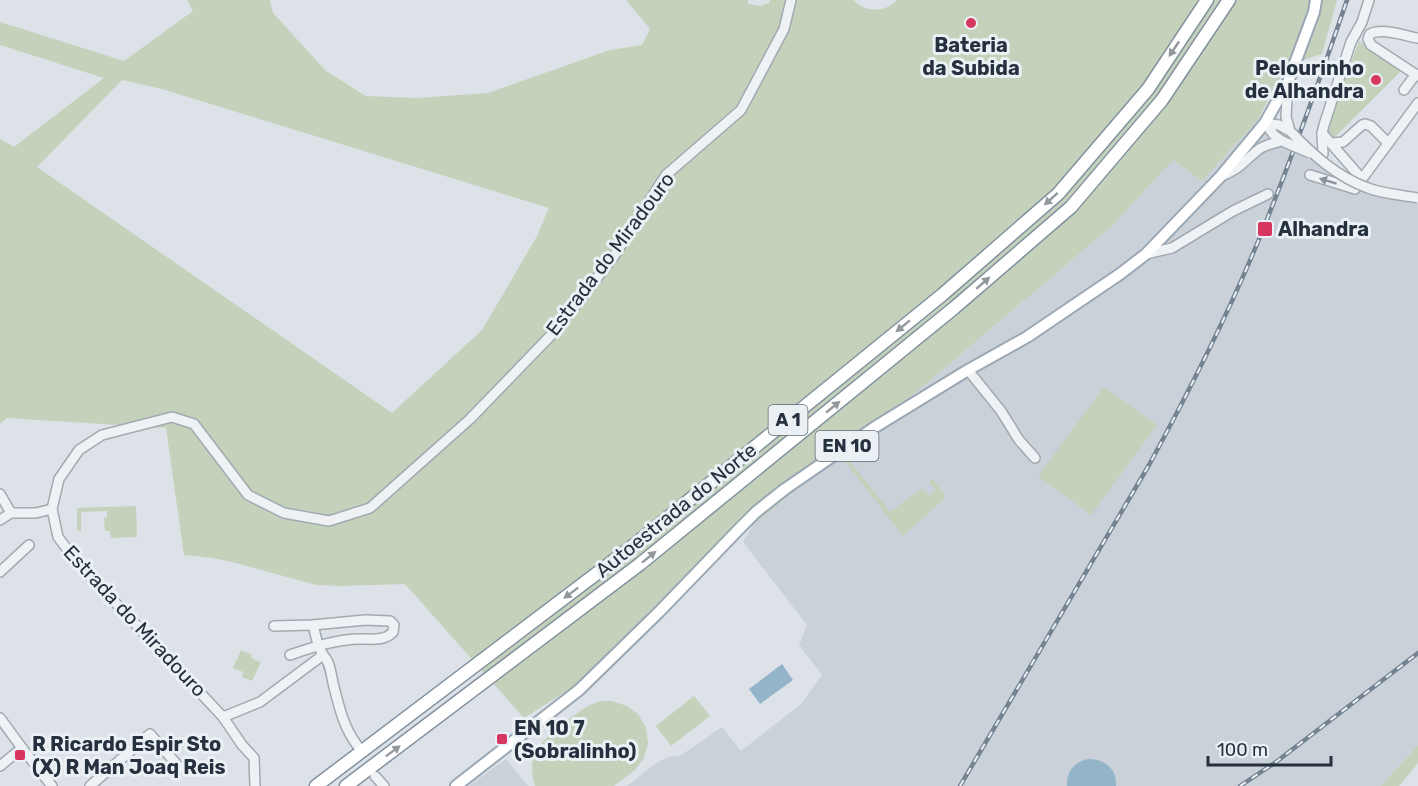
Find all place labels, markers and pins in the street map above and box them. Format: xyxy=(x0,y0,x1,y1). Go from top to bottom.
marker: Bateria da Subida xyxy=(964,16,978,30)
place label: Bateria da Subida xyxy=(922,33,1020,80)
place label: Pelourinho de Alhandra xyxy=(1245,56,1364,103)
marker: Pelourinho de Alhandra xyxy=(1369,73,1383,87)
place label: Alhandra xyxy=(1278,217,1369,241)
marker: Alhandra xyxy=(1256,220,1274,238)
place label: EN 10 7 (Sobralinho) xyxy=(514,716,636,763)
place label: R Ricardo Espir Sto (X) R Man Joaq Reis xyxy=(32,732,226,779)
marker: EN 10 7 (Sobralinho) xyxy=(495,732,509,746)
marker: R Ricardo Espir Sto (X) R Man Joaq Reis xyxy=(13,748,27,762)

